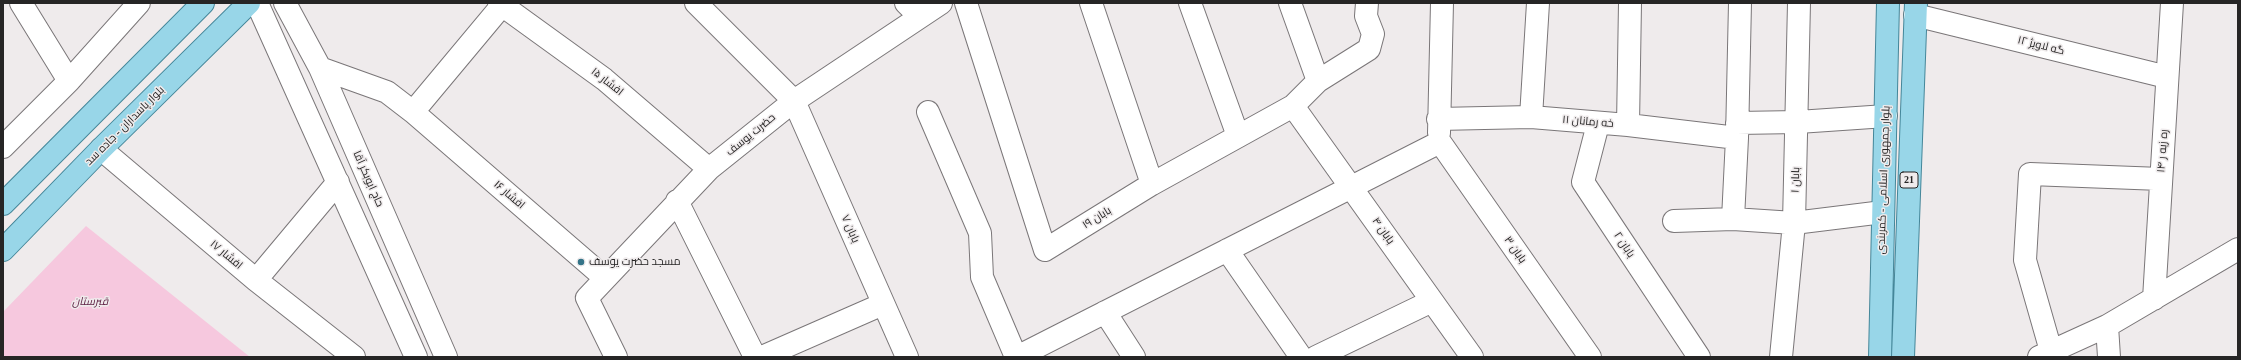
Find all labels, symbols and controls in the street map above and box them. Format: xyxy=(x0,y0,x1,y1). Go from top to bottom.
street label: گه لاویژ ۱۲ xyxy=(2016,34,2066,58)
street label: افشار ۱۵ xyxy=(588,65,626,99)
street label: بلوار پاسداران - جاده سد xyxy=(83,84,167,168)
street label: بلوار جمهوری اسلامی - کمربندی xyxy=(1875,105,1893,255)
street label: حضرت یوسف xyxy=(724,111,778,159)
street label: خه رمانان ۱۱ xyxy=(1562,113,1614,131)
street label: ره زبه ر ۱۴ xyxy=(2155,129,2171,173)
street label: حاج ابوبکر آقا xyxy=(350,149,386,209)
street label: بابان ۱ xyxy=(1789,167,1803,193)
road number: 21 xyxy=(1900,172,1918,188)
street label: افشار ۱۶ xyxy=(491,178,527,212)
street label: بابان ۱۹ xyxy=(1080,204,1114,232)
street label: بابان ۷ xyxy=(838,213,862,245)
street label: بابان ۴ xyxy=(1369,215,1397,247)
street label: بابان ۲ xyxy=(1611,230,1637,260)
street label: بابان ۳ xyxy=(1501,234,1529,266)
street label: افشار ۱۷ xyxy=(207,238,245,272)
place label: مسجد حضرت یوسف xyxy=(589,255,681,269)
marker: مسجد حضرت یوسف xyxy=(576,257,586,267)
park label: قبرستان xyxy=(72,295,108,309)

